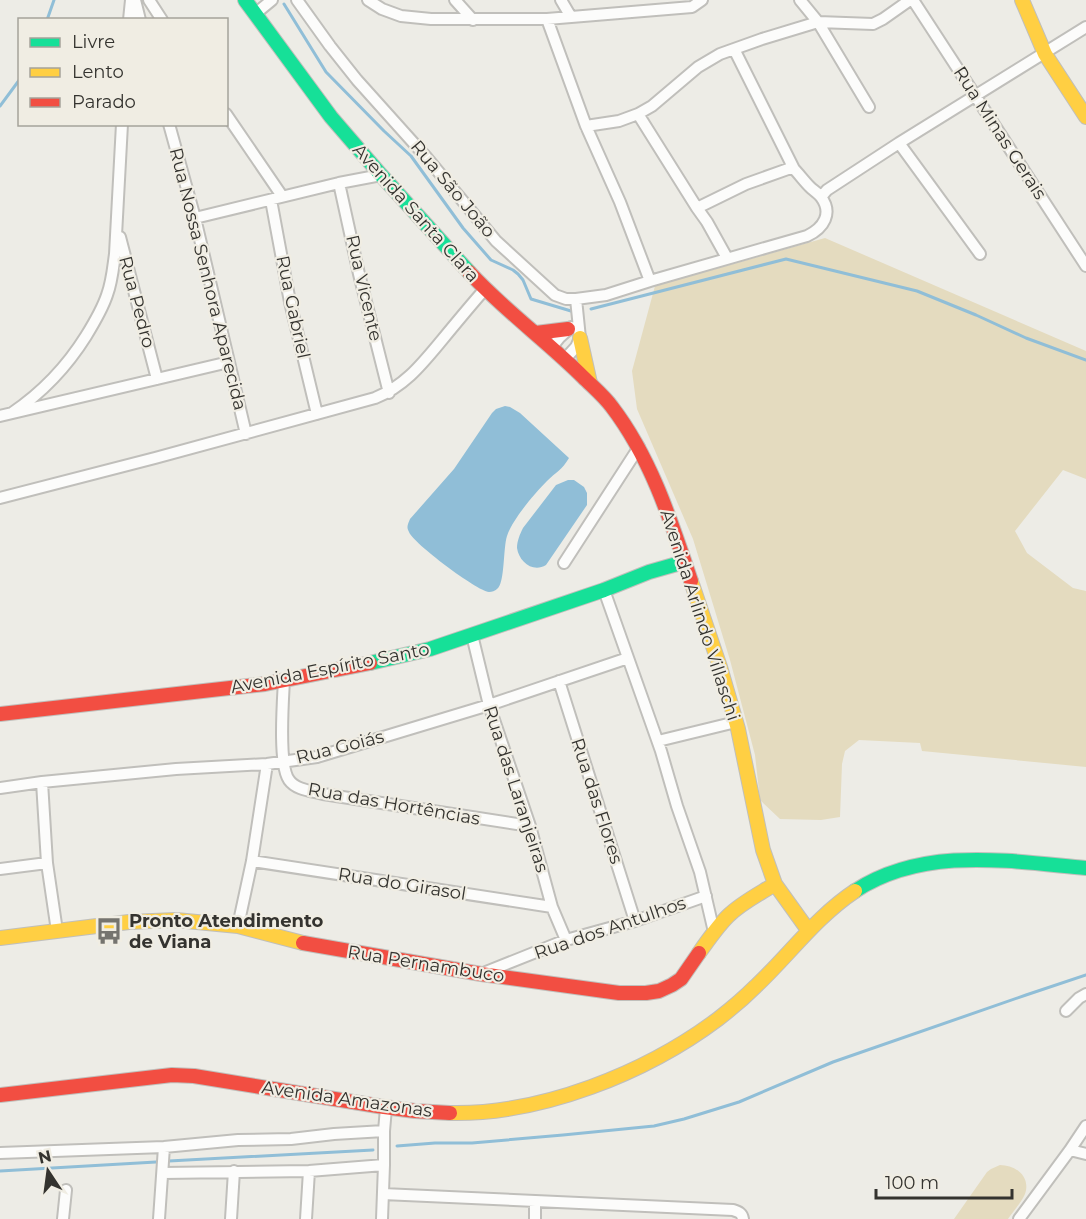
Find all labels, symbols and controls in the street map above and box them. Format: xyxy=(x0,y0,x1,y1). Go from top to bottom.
legend xyxy=(18,18,228,126)
text: Livre xyxy=(72,31,115,53)
text: Lento xyxy=(72,61,124,83)
street label: Rua Minas Gerais xyxy=(949,62,1051,204)
text: Parado xyxy=(72,91,136,113)
street label: Rua São João xyxy=(406,136,500,242)
street label: Avenida Santa Clara xyxy=(348,139,484,287)
street label: Rua Nossa Senhora Aparecida xyxy=(165,145,251,413)
street label: Rua Vicente xyxy=(341,233,387,343)
street label: Rua Gabriel xyxy=(271,253,315,361)
street label: Rua Pedro xyxy=(114,254,160,350)
street label: Avenida Arlindo Villaschi xyxy=(655,507,745,723)
street label: Avenida Espírito Santo xyxy=(229,638,431,698)
street label: Rua das Laranjeiras xyxy=(479,703,553,875)
street label: Rua Goiás xyxy=(294,725,386,769)
street label: Rua das Flores xyxy=(566,735,628,867)
street label: Rua das Hortências xyxy=(306,778,482,830)
street label: Rua do Girasol xyxy=(336,863,468,905)
street label: Rua dos Antulhos xyxy=(531,892,689,964)
place label: Pronto Atendimento de Viana xyxy=(129,910,323,953)
bus stop icon: Pronto Atendimento de Viana xyxy=(94,916,124,946)
street label: Rua Pernambuco xyxy=(346,941,506,987)
street label: Avenida Amazonas xyxy=(260,1076,434,1122)
north arrow xyxy=(18,1141,78,1201)
text: N xyxy=(36,1146,53,1168)
scale bar xyxy=(876,1162,1012,1200)
text: 100 m xyxy=(885,1172,939,1194)

